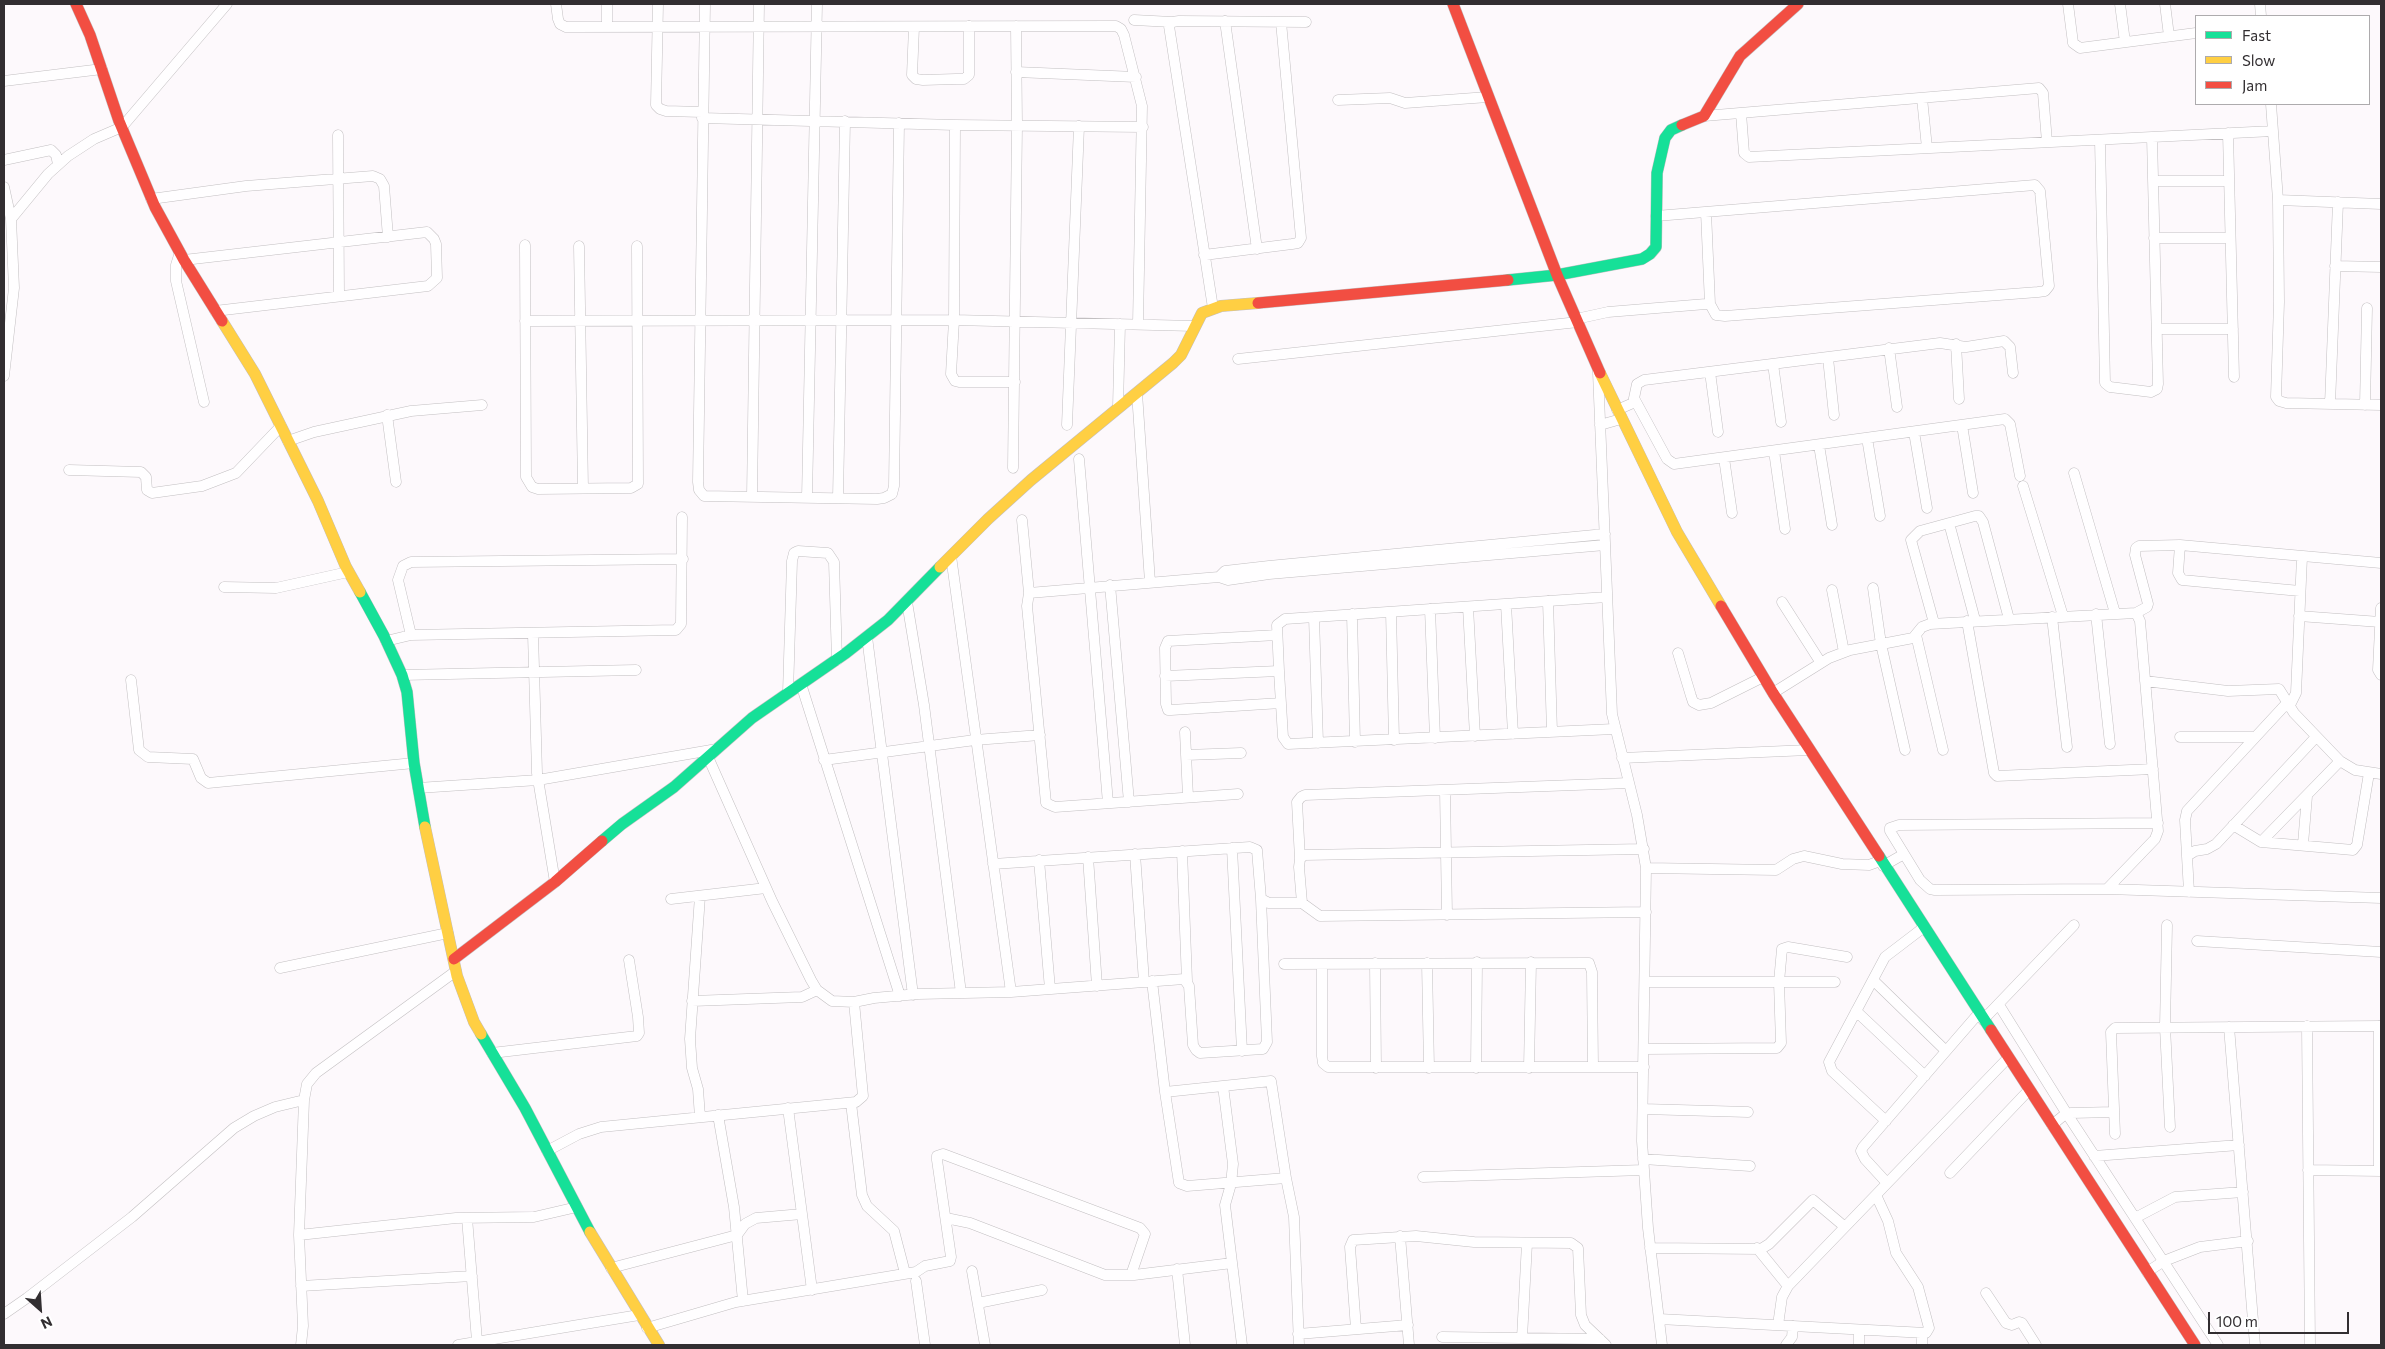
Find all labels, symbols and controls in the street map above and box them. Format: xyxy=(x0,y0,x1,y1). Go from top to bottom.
legend xyxy=(2195,15,2370,105)
text: Fast xyxy=(2242,26,2271,44)
text: Slow xyxy=(2242,51,2275,69)
text: Jam xyxy=(2242,76,2267,94)
north arrow xyxy=(15,1284,65,1334)
scale bar xyxy=(2210,1302,2351,1334)
text: 100 m xyxy=(2216,1312,2258,1330)
text: N xyxy=(38,1313,55,1333)

